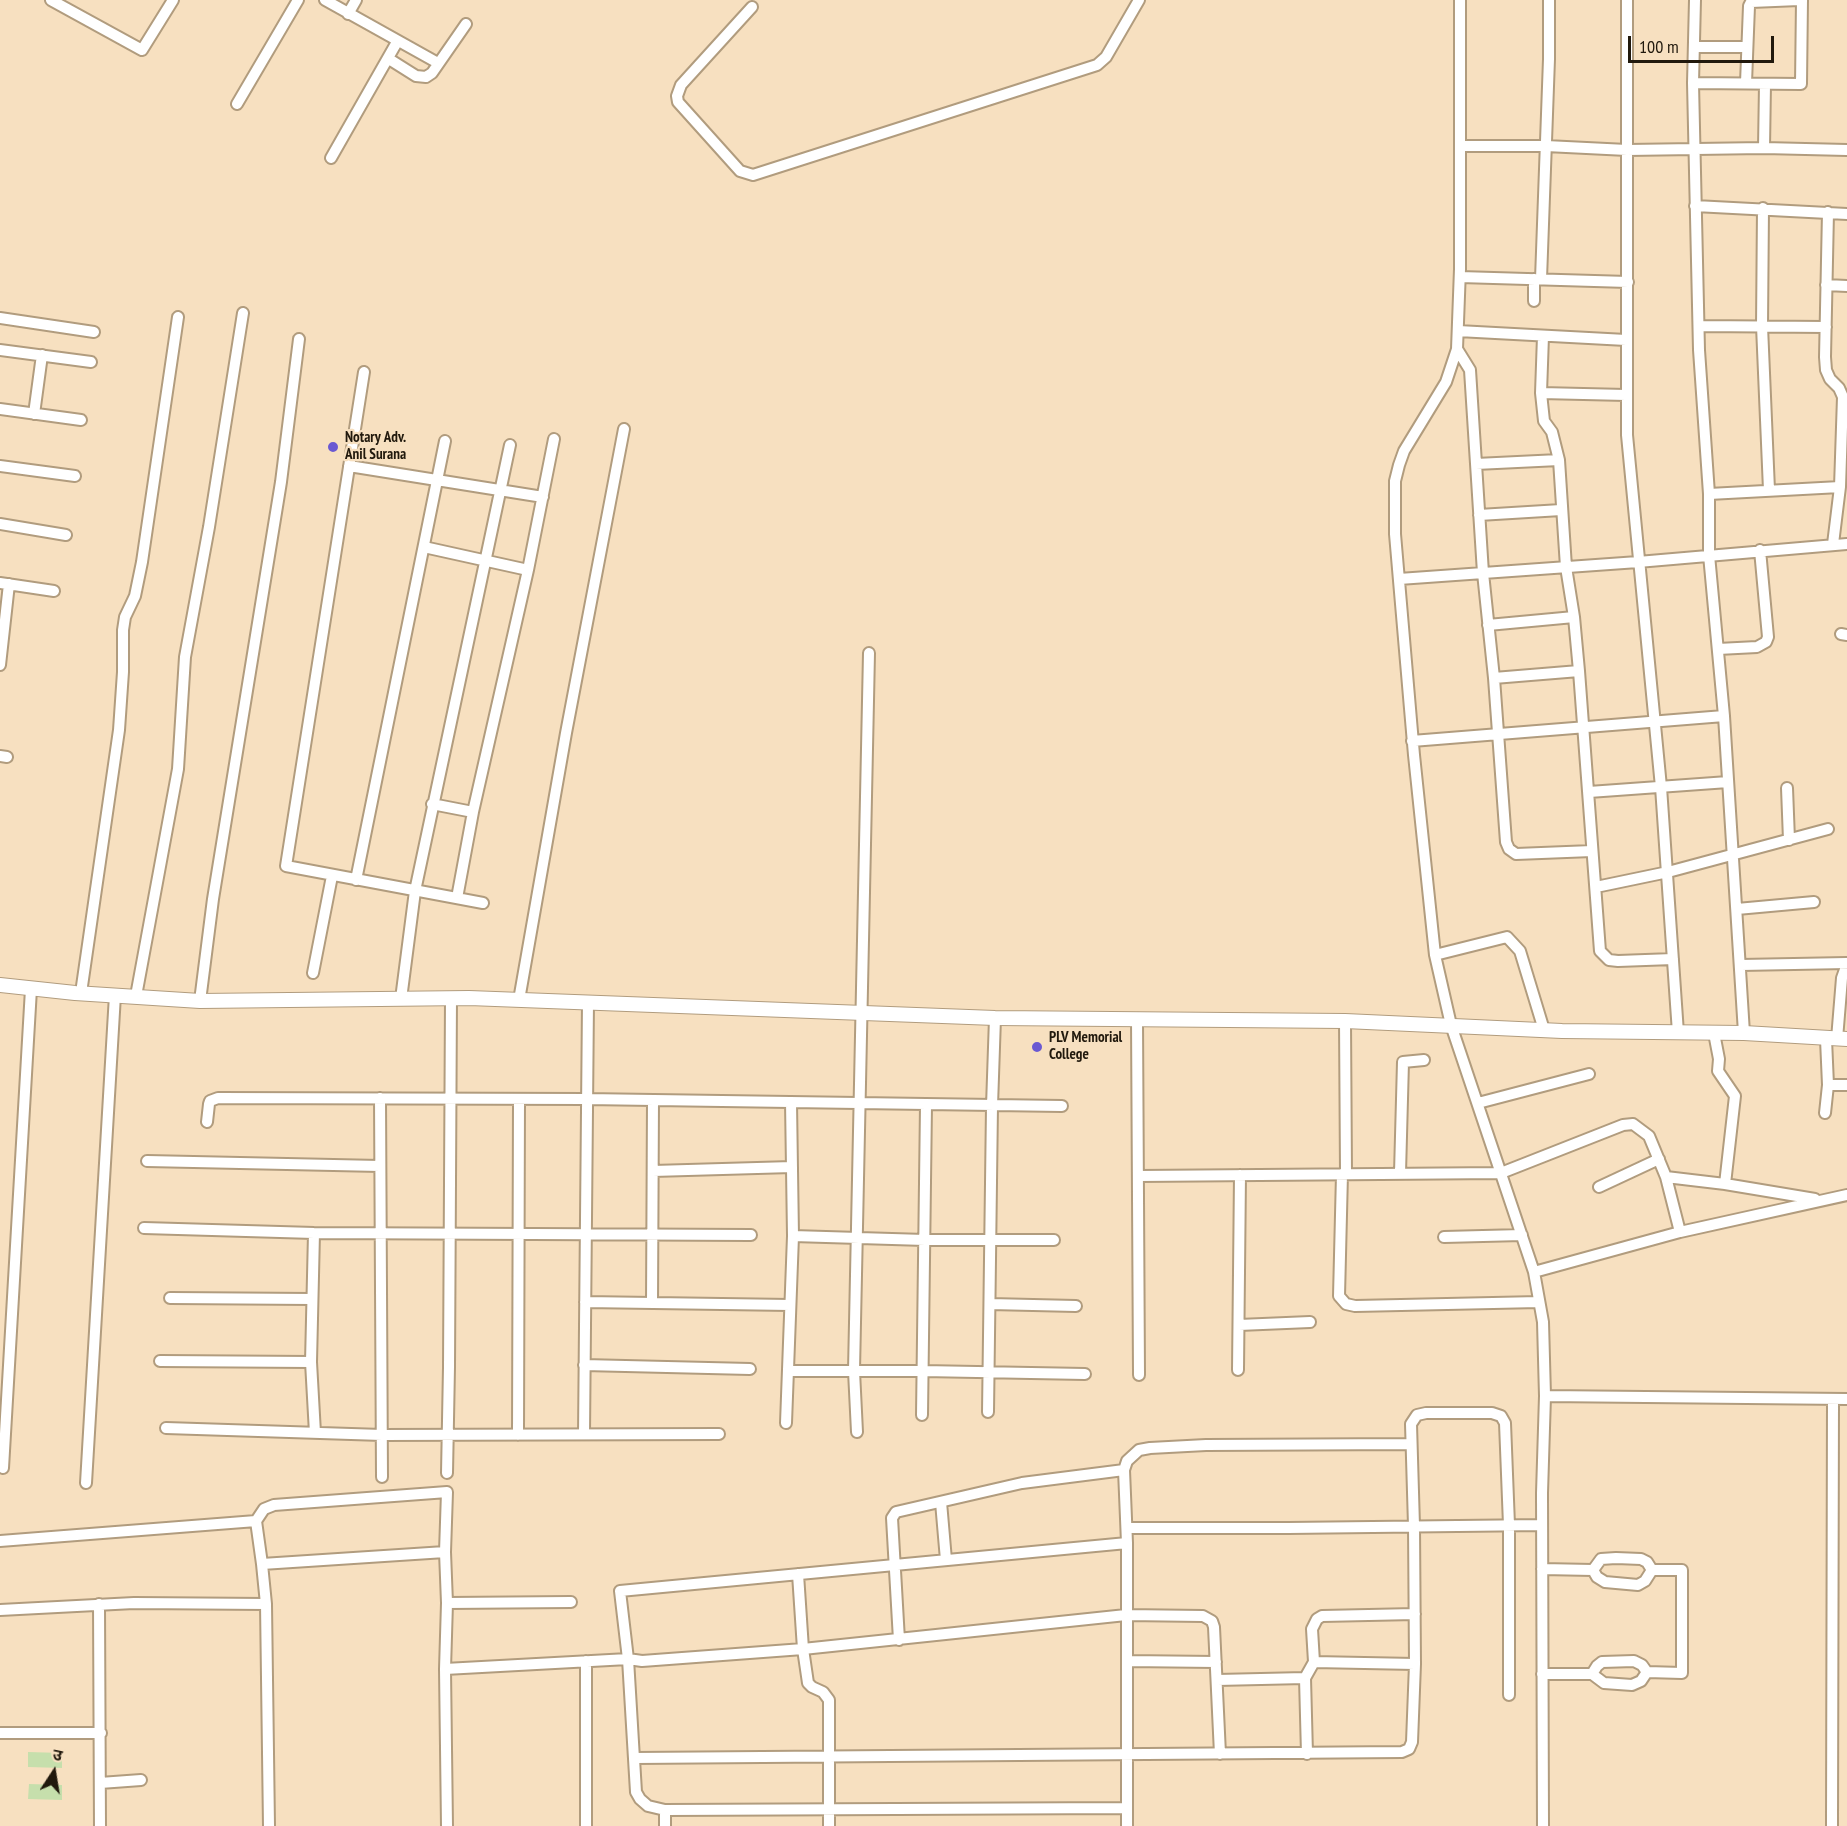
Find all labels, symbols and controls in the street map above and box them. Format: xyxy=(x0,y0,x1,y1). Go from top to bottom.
scale bar xyxy=(1631,24,1776,62)
text: 100 m xyxy=(1639,35,1679,58)
place label: Notary Adv. Anil Surana xyxy=(345,429,406,464)
marker: Notary Adv. Anil Surana xyxy=(326,440,340,454)
place label: PLV Memorial College xyxy=(1049,1029,1122,1064)
marker: PLV Memorial College xyxy=(1030,1040,1044,1054)
north arrow xyxy=(24,1742,84,1802)
text: उ xyxy=(51,1744,64,1765)

